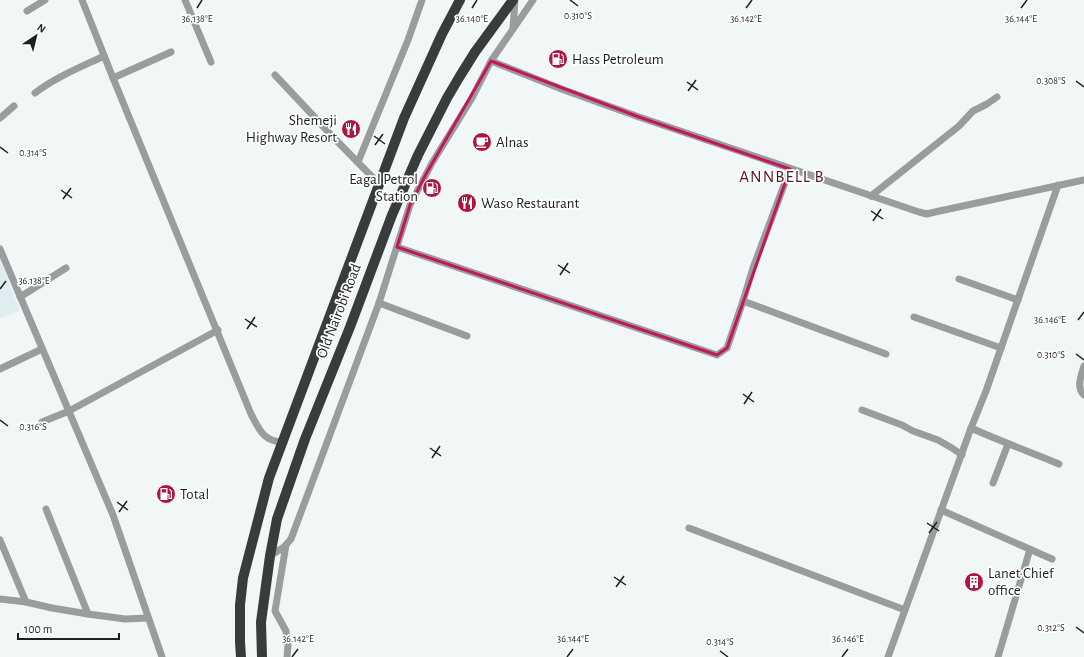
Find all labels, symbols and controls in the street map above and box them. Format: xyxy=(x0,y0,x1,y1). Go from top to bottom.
text: 0.310°S xyxy=(564,11,592,21)
text: 36.138°E xyxy=(181,14,213,24)
text: 36.140°E xyxy=(456,14,488,24)
text: 36.142°E xyxy=(730,14,762,24)
text: 36.144°E xyxy=(1005,14,1037,24)
north arrow xyxy=(16,16,56,56)
text: N xyxy=(35,22,48,35)
fuel station icon: Hass Petroleum xyxy=(547,48,569,70)
place label: Hass Petroleum xyxy=(572,52,664,67)
text: 0.308°S xyxy=(1036,76,1066,86)
place label: Shemeji Highway Resort xyxy=(246,113,337,145)
restaurant icon: Shemeji Highway Resort xyxy=(340,118,362,140)
cafe icon: Alnas xyxy=(471,131,493,153)
place label: Alnas xyxy=(496,135,529,150)
text: 0.314°S xyxy=(19,148,47,158)
district label: ANNBELL B xyxy=(739,168,825,185)
place label: Eagal Petrol Station xyxy=(349,172,418,204)
fuel station icon: Eagal Petrol Station xyxy=(421,177,443,199)
restaurant icon: Waso Restaurant xyxy=(456,192,478,214)
place label: Waso Restaurant xyxy=(481,196,580,211)
street label: Old Nairobi Road xyxy=(314,262,364,360)
text: 36.138°E xyxy=(18,276,50,286)
text: 36.146°E xyxy=(1034,315,1066,325)
text: 0.310°S xyxy=(1037,350,1065,360)
text: 0.316°S xyxy=(19,422,47,432)
fuel station icon: Total xyxy=(155,483,177,505)
place label: Total xyxy=(180,487,209,502)
place label: Lanet Chief office xyxy=(988,566,1055,598)
building icon: Lanet Chief office xyxy=(963,571,985,593)
scale bar xyxy=(18,615,119,641)
text: 100 m xyxy=(24,623,52,635)
text: 0.312°S xyxy=(1037,623,1065,633)
text: 36.142°E xyxy=(282,634,314,644)
text: 36.144°E xyxy=(557,634,589,644)
text: 36.146°E xyxy=(832,634,864,644)
text: 0.314°S xyxy=(706,637,734,647)

